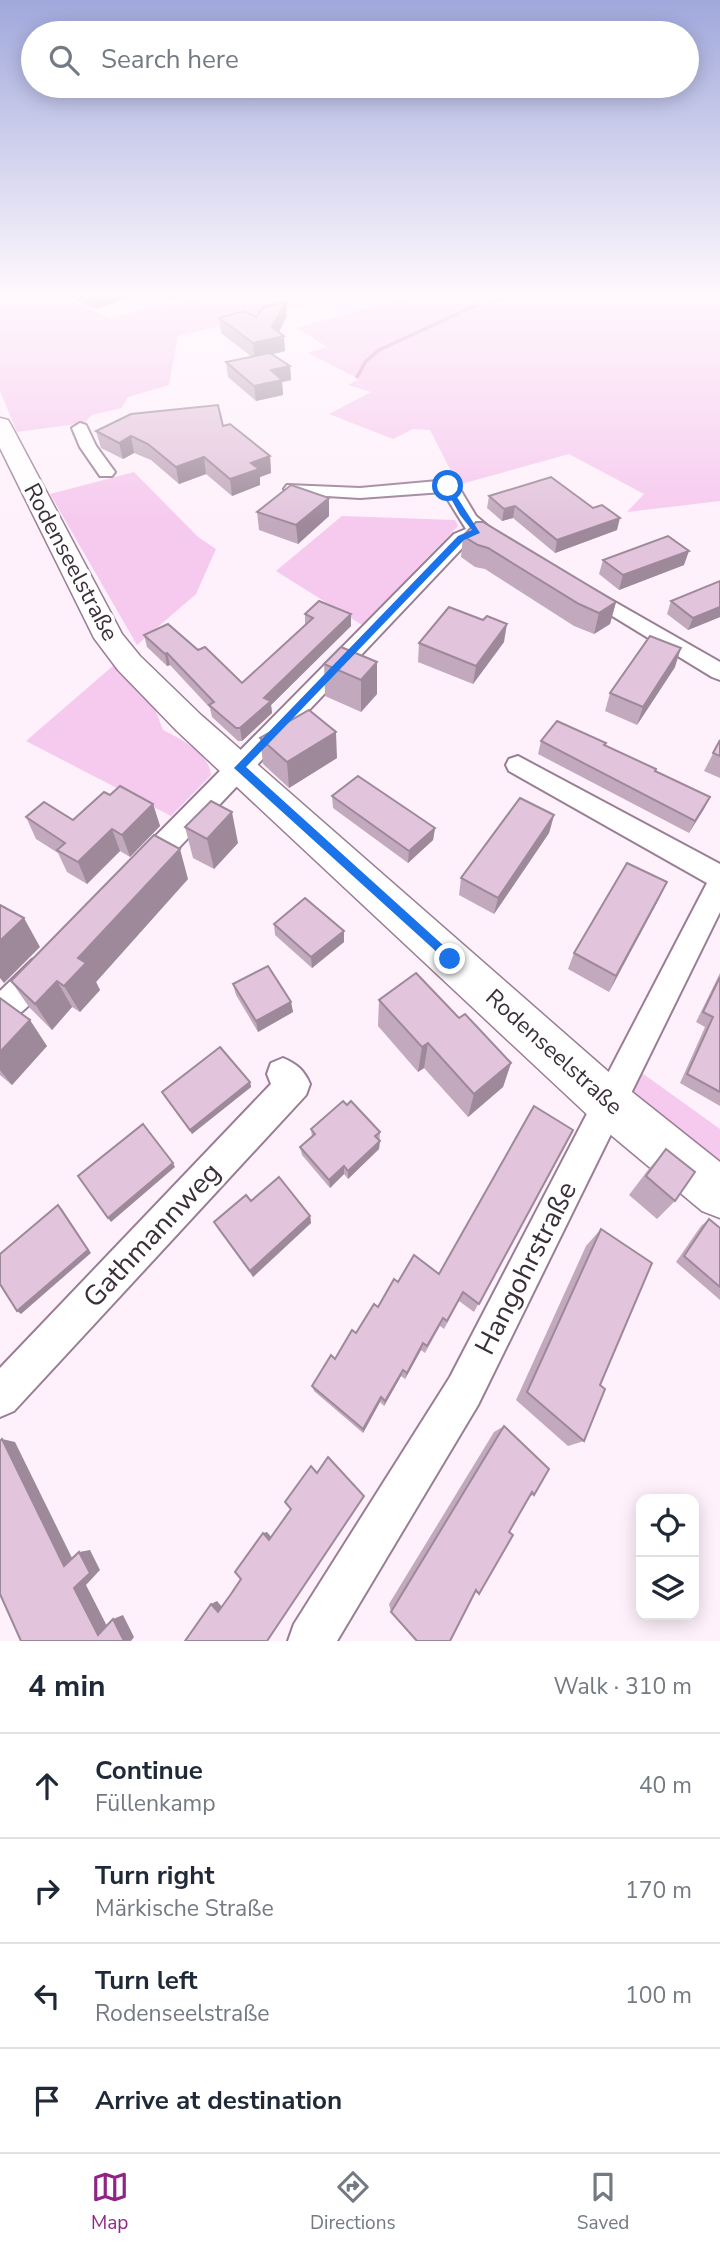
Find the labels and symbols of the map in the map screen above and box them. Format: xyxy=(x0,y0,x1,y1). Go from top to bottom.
route start xyxy=(432,470,463,501)
street label: Rodenseelstraße xyxy=(16,478,126,646)
route end xyxy=(434,943,465,974)
street label: Rodenseelstraße xyxy=(479,982,629,1122)
street label: Gathmannweg xyxy=(75,1154,229,1316)
street label: Hangohrstraße xyxy=(466,1175,586,1361)

